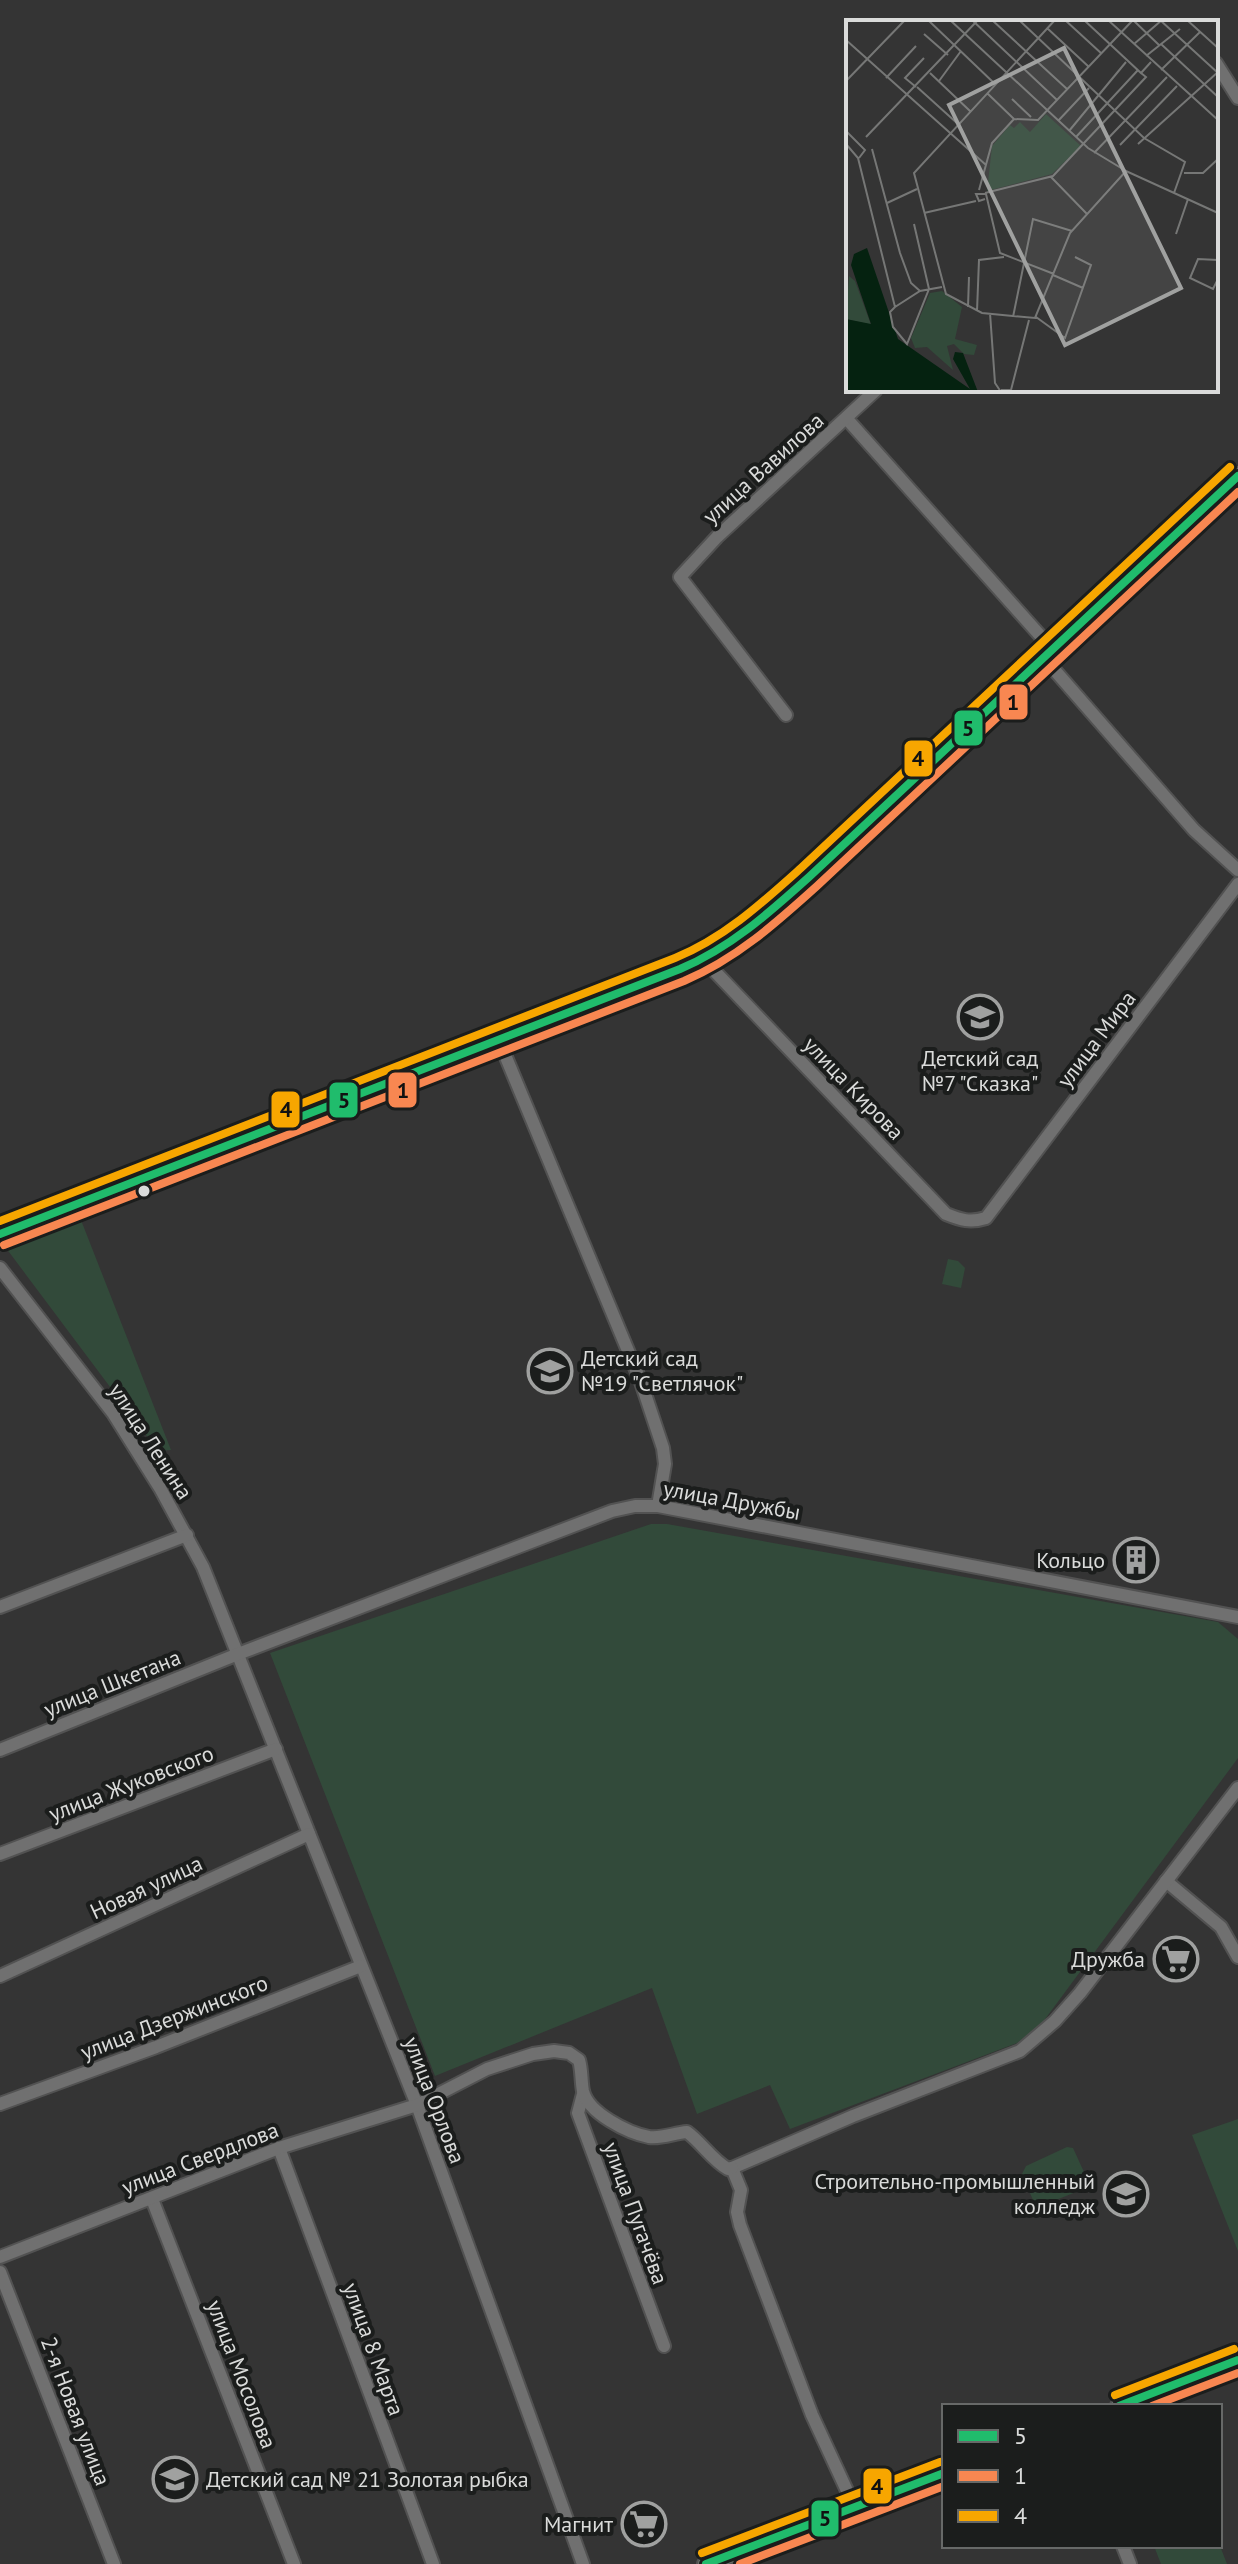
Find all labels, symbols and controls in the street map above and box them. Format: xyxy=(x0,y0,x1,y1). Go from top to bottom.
inset map xyxy=(846,20,1218,392)
street label: улица Вавилова xyxy=(697,406,829,530)
line badge: 1 xyxy=(998,683,1029,721)
text: 1 xyxy=(1007,688,1019,716)
line badge: 5 xyxy=(953,709,984,747)
text: 5 xyxy=(962,714,974,742)
line badge: 4 xyxy=(903,739,934,778)
text: 4 xyxy=(912,744,925,772)
street label: улица Мира xyxy=(1050,985,1142,1093)
school or university icon: Детский сад №7 "Сказка" xyxy=(956,993,1004,1041)
street label: улица Кирова xyxy=(798,1030,910,1146)
place label: Детский сад №7 "Сказка" xyxy=(922,1044,1039,1097)
line badge: 1 xyxy=(387,1071,418,1109)
text: 1 xyxy=(397,1076,409,1104)
line badge: 5 xyxy=(328,1081,359,1119)
text: 5 xyxy=(338,1086,350,1114)
line badge: 4 xyxy=(270,1090,301,1129)
text: 4 xyxy=(280,1095,293,1123)
unlabelled marker xyxy=(136,1183,152,1199)
place label: Детский сад №19 "Светлячок" xyxy=(581,1344,743,1397)
school or university icon: Детский сад №19 "Светлячок" xyxy=(526,1347,574,1395)
street label: улица Ленина xyxy=(103,1378,199,1504)
street label: улица Дружбы xyxy=(661,1474,803,1526)
building icon: Кольцо xyxy=(1112,1536,1160,1584)
place label: Кольцо xyxy=(1036,1546,1105,1574)
street label: улица Шкетана xyxy=(39,1643,185,1723)
street label: улица Жуковского xyxy=(45,1739,217,1827)
street label: Новая улица xyxy=(85,1849,207,1925)
supermarket icon: Дружба xyxy=(1152,1935,1200,1983)
place label: Дружба xyxy=(1071,1945,1145,1973)
street label: улица Дзержинского xyxy=(76,1968,272,2066)
street label: улица Орлова xyxy=(398,2033,472,2167)
street label: улица Свердлова xyxy=(118,2115,282,2201)
street label: улица Пугачёва xyxy=(597,2138,675,2288)
place label: Строительно-промышленный колледж xyxy=(814,2167,1095,2220)
school or university icon: Строительно-промышленный колледж xyxy=(1102,2170,1150,2218)
street label: улица 8 Марта xyxy=(337,2279,411,2419)
street label: улица Мосолова xyxy=(201,2296,283,2452)
street label: 2-я Новая улица xyxy=(35,2333,117,2489)
legend xyxy=(942,2404,1222,2548)
text: 5 xyxy=(1014,2420,1027,2451)
school or university icon: Детский сад № 21 Золотая рыбка xyxy=(151,2455,199,2503)
text: 1 xyxy=(1014,2460,1027,2491)
place label: Детский сад № 21 Золотая рыбка xyxy=(206,2465,529,2493)
line badge: 4 xyxy=(862,2467,893,2505)
text: 4 xyxy=(871,2472,884,2500)
line badge: 5 xyxy=(810,2499,840,2538)
supermarket icon: Магнит xyxy=(620,2500,668,2548)
text: 4 xyxy=(1014,2500,1027,2531)
text: 5 xyxy=(819,2504,831,2532)
place label: Магнит xyxy=(544,2510,613,2538)

